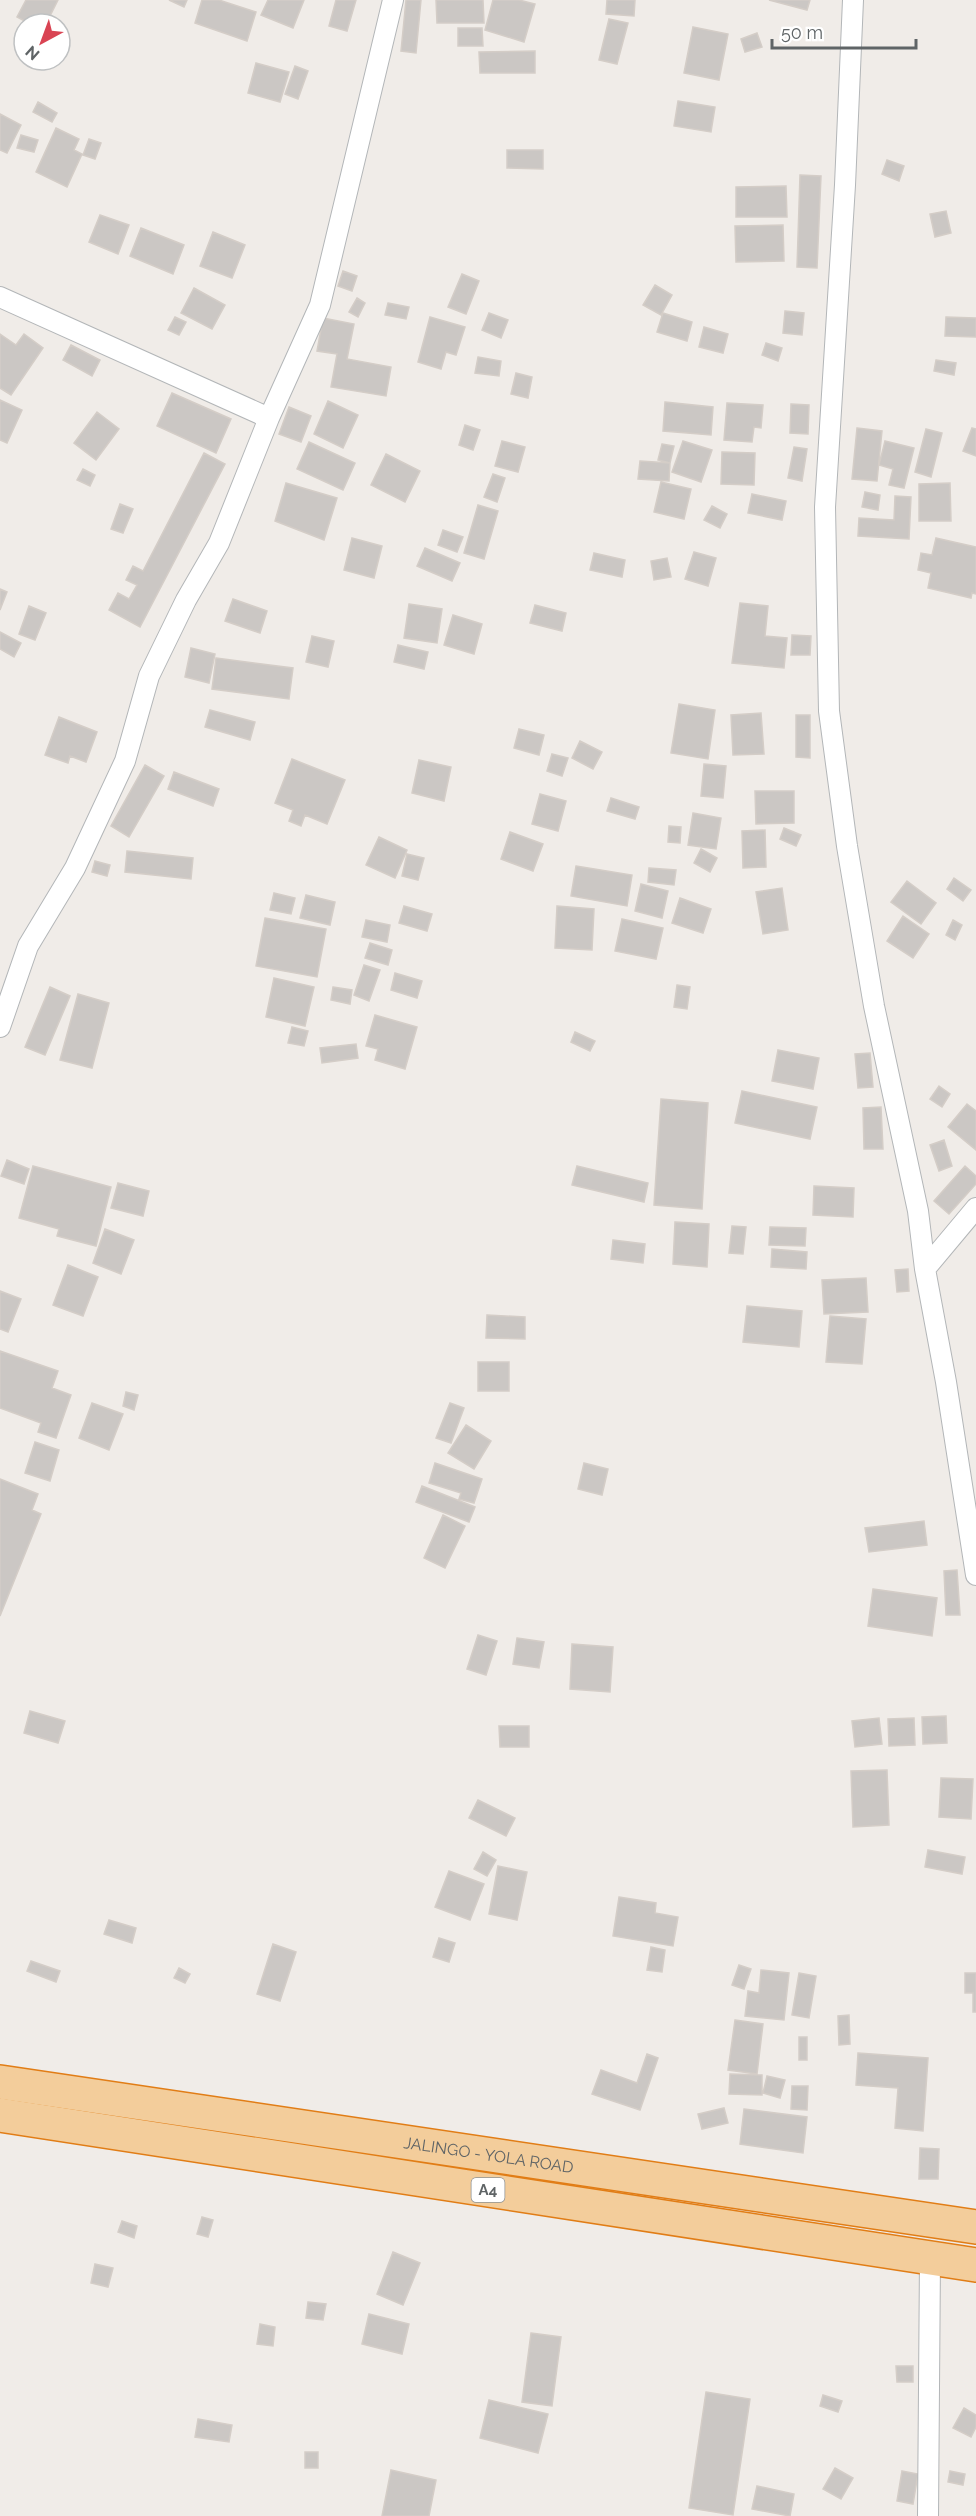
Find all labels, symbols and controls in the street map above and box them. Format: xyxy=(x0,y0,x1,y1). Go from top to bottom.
north arrow xyxy=(12,12,72,72)
scale bar xyxy=(772,12,916,50)
text: 50 m xyxy=(781,22,823,43)
text: N xyxy=(22,42,43,64)
street label: JALINGO - YOLA ROAD xyxy=(402,2133,575,2177)
road number: A4 xyxy=(472,2178,504,2202)

